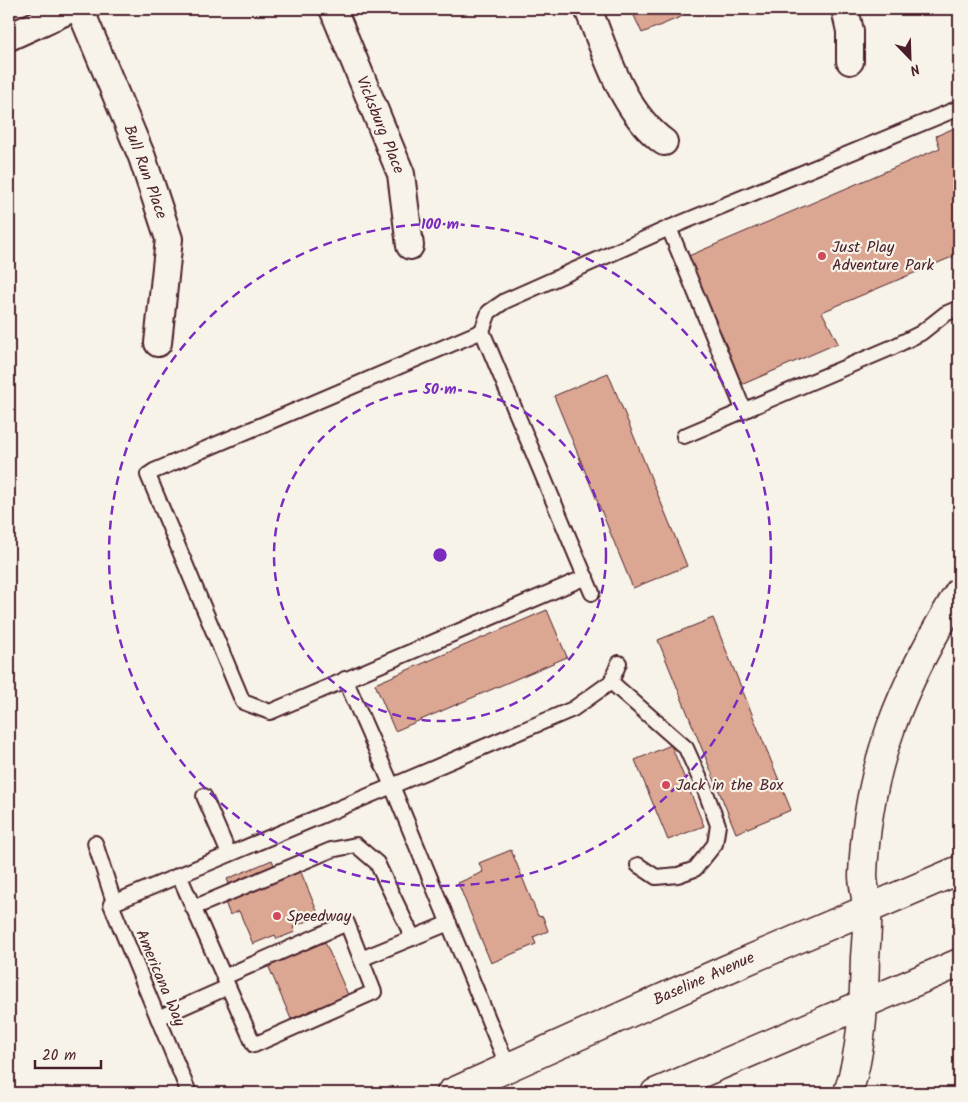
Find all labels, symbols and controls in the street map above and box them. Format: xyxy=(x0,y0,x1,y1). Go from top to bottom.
north arrow xyxy=(886,32,936,82)
text: N xyxy=(906,57,923,81)
street label: Vicksburg Place xyxy=(349,72,411,178)
street label: Bull Run Place xyxy=(116,121,174,223)
text: 100 m xyxy=(421,213,459,237)
place label: Just Play Adventure Park xyxy=(832,235,934,278)
marker: Just Play Adventure Park xyxy=(816,250,828,262)
text: 50 m xyxy=(422,378,457,402)
centre of rings xyxy=(431,546,449,564)
place label: Jack in the Box xyxy=(676,773,785,798)
marker: Jack in the Box xyxy=(660,779,672,791)
place label: Speedway xyxy=(287,904,352,929)
marker: Speedway xyxy=(271,910,283,922)
street label: Americana Way xyxy=(128,926,192,1031)
street label: Baseline Avenue xyxy=(649,945,759,1013)
scale bar xyxy=(35,1037,101,1069)
text: 20 m xyxy=(42,1044,76,1068)

